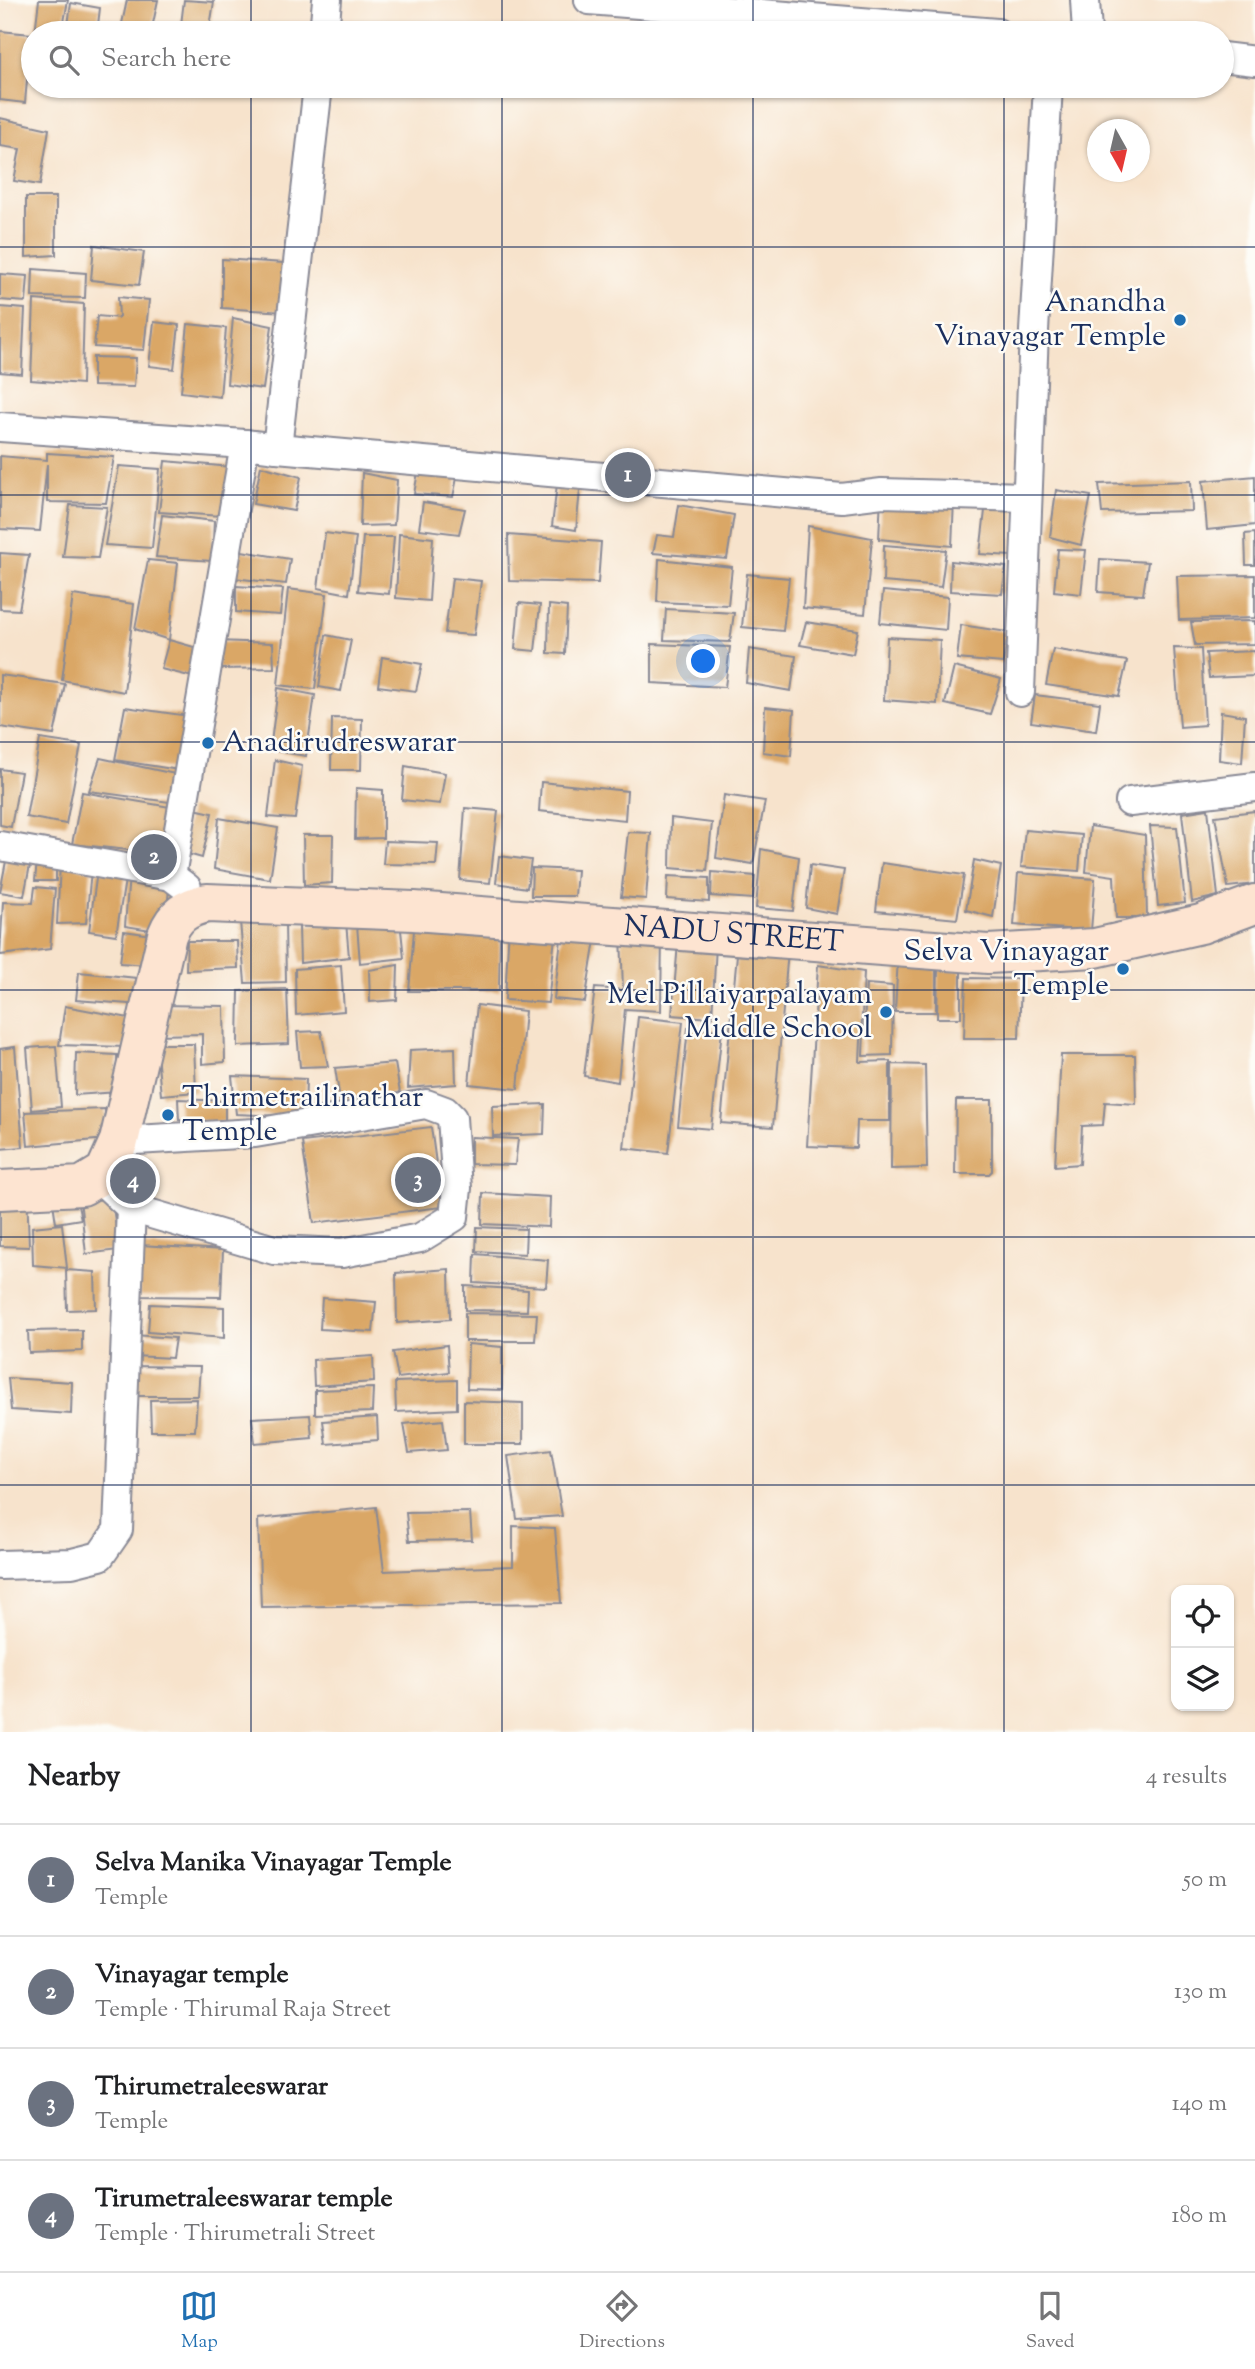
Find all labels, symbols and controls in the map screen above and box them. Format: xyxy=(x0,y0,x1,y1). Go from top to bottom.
search box xyxy=(21,21,1234,98)
icon: search xyxy=(45,41,83,79)
text: Search here xyxy=(101,41,231,78)
north arrow xyxy=(1087,119,1150,182)
place label: Anandha Vinayagar Temple xyxy=(934,282,1166,359)
marker: Anandha Vinayagar Temple xyxy=(1172,312,1188,328)
pin: 1 xyxy=(605,449,651,501)
your location xyxy=(686,644,720,678)
place label: Anadirudreswarar xyxy=(222,722,457,765)
marker: Anadirudreswarar xyxy=(200,735,216,751)
pin: 2 xyxy=(131,831,177,883)
street label: NADU STREET xyxy=(622,905,845,965)
place label: Selva Vinayagar Temple xyxy=(904,931,1109,1008)
marker: Selva Vinayagar Temple xyxy=(1115,961,1131,977)
place label: Mel Pillaiyarpalayam Middle School xyxy=(607,974,872,1051)
marker: Mel Pillaiyarpalayam Middle School xyxy=(878,1004,894,1020)
place label: Thirmetrailinathar Temple xyxy=(182,1077,423,1154)
marker: Thirmetrailinathar Temple xyxy=(160,1107,176,1123)
pin: 3 xyxy=(395,1154,441,1206)
pin: 4 xyxy=(110,1155,156,1207)
map controls xyxy=(1171,1585,1234,1711)
button: locate xyxy=(1171,1585,1234,1648)
button: layers xyxy=(1171,1648,1234,1711)
text: Nearby xyxy=(28,1756,120,1799)
text: 4 results xyxy=(1146,1761,1227,1794)
text: Selva Manika Vinayagar Temple xyxy=(95,1845,452,1882)
text: 1 xyxy=(47,1864,55,1897)
text: 50 m xyxy=(1183,1864,1227,1897)
text: Temple xyxy=(95,1882,168,1915)
text: Vinayagar temple xyxy=(95,1957,289,1994)
text: 2 xyxy=(46,1976,56,2009)
text: 130 m xyxy=(1174,1976,1227,2009)
text: Temple · Thirumal Raja Street xyxy=(95,1994,391,2027)
text: Thirumetraleeswarar xyxy=(95,2069,328,2106)
text: 3 xyxy=(46,2088,56,2121)
text: 140 m xyxy=(1172,2088,1227,2121)
text: Temple xyxy=(95,2106,168,2139)
text: Tirumetraleeswarar temple xyxy=(95,2181,393,2218)
text: 4 xyxy=(45,2200,57,2233)
text: 180 m xyxy=(1172,2200,1227,2233)
text: Temple · Thirumetrali Street xyxy=(95,2218,376,2251)
tab: Map xyxy=(180,2287,218,2356)
tab: Directions xyxy=(579,2287,665,2356)
tab: Saved xyxy=(1026,2287,1075,2356)

